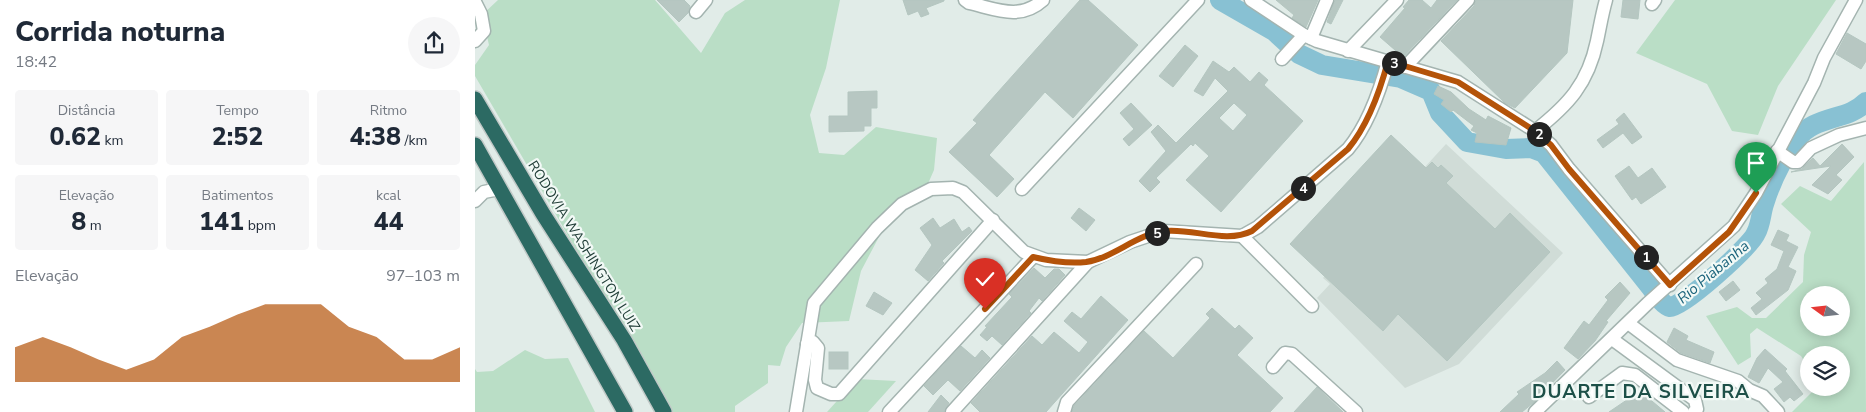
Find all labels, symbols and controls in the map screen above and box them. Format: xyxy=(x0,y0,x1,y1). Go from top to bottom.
text: Corrida noturna xyxy=(15,13,225,51)
button: share xyxy=(408,17,460,69)
pin: 3 xyxy=(1381,50,1407,76)
text: 18:42 xyxy=(15,51,57,73)
text: 3 xyxy=(1390,54,1399,73)
text: Distância xyxy=(58,101,115,120)
text: Tempo xyxy=(216,101,259,120)
text: Ritmo xyxy=(370,101,407,120)
text: 0.62 xyxy=(49,120,101,154)
text: 2:52 xyxy=(212,120,263,154)
text: 4:38 xyxy=(349,120,401,154)
pin: 2 xyxy=(1527,122,1551,146)
text: 2 xyxy=(1535,125,1544,144)
text: km xyxy=(101,131,124,150)
text: /km xyxy=(401,131,428,150)
pin xyxy=(1735,142,1777,193)
icon: arrive xyxy=(1742,149,1770,177)
street label: RODOVIA WASHINGTON LUIZ xyxy=(524,157,644,335)
pin: 4 xyxy=(1291,176,1315,200)
text: 4 xyxy=(1299,179,1308,198)
text: Elevação xyxy=(59,186,114,205)
text: Batimentos xyxy=(202,186,273,205)
text: kcal xyxy=(376,186,401,205)
text: 8 xyxy=(71,205,86,239)
text: 141 xyxy=(199,205,244,239)
text: 44 xyxy=(373,205,404,239)
text: m xyxy=(86,216,102,235)
text: bpm xyxy=(244,216,276,235)
pin: 5 xyxy=(1145,220,1169,246)
text: 5 xyxy=(1153,224,1162,243)
water label: Rio Piabanha xyxy=(1673,236,1753,308)
pin: 1 xyxy=(1633,244,1659,270)
text: 1 xyxy=(1642,248,1651,267)
pin xyxy=(964,258,1006,309)
text: Elevação xyxy=(15,265,79,287)
text: 97–103 m xyxy=(386,265,460,287)
icon: check xyxy=(971,265,999,293)
north arrow xyxy=(1800,286,1850,336)
map controls xyxy=(1800,286,1850,396)
button: layers xyxy=(1800,346,1850,396)
district label: DUARTE DA SILVEIRA xyxy=(1532,379,1750,405)

